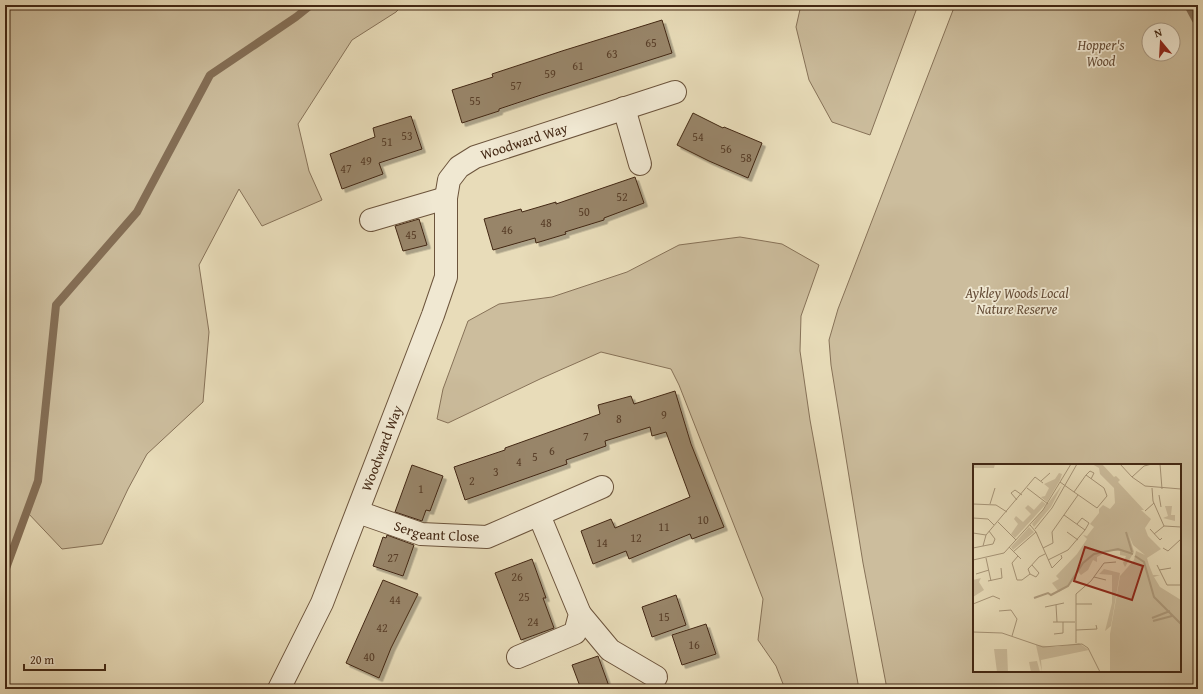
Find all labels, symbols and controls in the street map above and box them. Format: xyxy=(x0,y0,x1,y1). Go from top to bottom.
north arrow xyxy=(1141,22,1181,62)
text: N xyxy=(1152,24,1164,41)
house number: 65 xyxy=(645,34,657,51)
park label: Hopper's Wood xyxy=(1077,35,1124,71)
house number: 63 xyxy=(606,45,618,62)
house number: 61 xyxy=(572,57,584,74)
house number: 59 xyxy=(544,65,556,82)
house number: 57 xyxy=(510,77,522,94)
house number: 55 xyxy=(469,92,481,109)
street label: Woodward Way xyxy=(478,118,570,165)
house number: 53 xyxy=(401,127,413,144)
house number: 54 xyxy=(692,128,704,145)
house number: 51 xyxy=(381,133,393,150)
house number: 56 xyxy=(720,140,732,157)
house number: 58 xyxy=(740,149,752,166)
house number: 49 xyxy=(360,152,372,169)
house number: 47 xyxy=(340,160,352,177)
house number: 52 xyxy=(616,188,628,205)
house number: 50 xyxy=(578,203,590,220)
house number: 48 xyxy=(540,214,552,231)
house number: 46 xyxy=(501,221,513,238)
house number: 45 xyxy=(405,226,417,243)
park label: Aykley Woods Local Nature Reserve xyxy=(964,283,1069,319)
street label: Woodward Way xyxy=(356,402,407,494)
house number: 9 xyxy=(661,406,667,423)
house number: 8 xyxy=(616,410,622,427)
house number: 7 xyxy=(583,428,589,445)
house number: 6 xyxy=(549,442,555,459)
house number: 5 xyxy=(532,448,538,465)
house number: 4 xyxy=(516,453,522,470)
house number: 3 xyxy=(493,463,499,480)
inset map xyxy=(973,464,1181,672)
house number: 2 xyxy=(469,472,475,489)
house number: 1 xyxy=(418,480,424,497)
house number: 10 xyxy=(697,511,709,528)
street label: Sergeant Close xyxy=(391,515,480,547)
house number: 11 xyxy=(658,518,670,535)
house number: 12 xyxy=(630,529,642,546)
house number: 14 xyxy=(596,534,608,551)
house number: 27 xyxy=(387,549,399,566)
house number: 26 xyxy=(511,568,523,585)
house number: 25 xyxy=(518,588,530,605)
house number: 44 xyxy=(389,591,401,608)
house number: 15 xyxy=(658,608,670,625)
house number: 24 xyxy=(527,613,539,630)
house number: 42 xyxy=(376,619,388,636)
house number: 16 xyxy=(688,636,700,653)
scale bar xyxy=(24,646,105,672)
house number: 40 xyxy=(363,648,375,665)
text: 20 m xyxy=(30,651,54,668)

